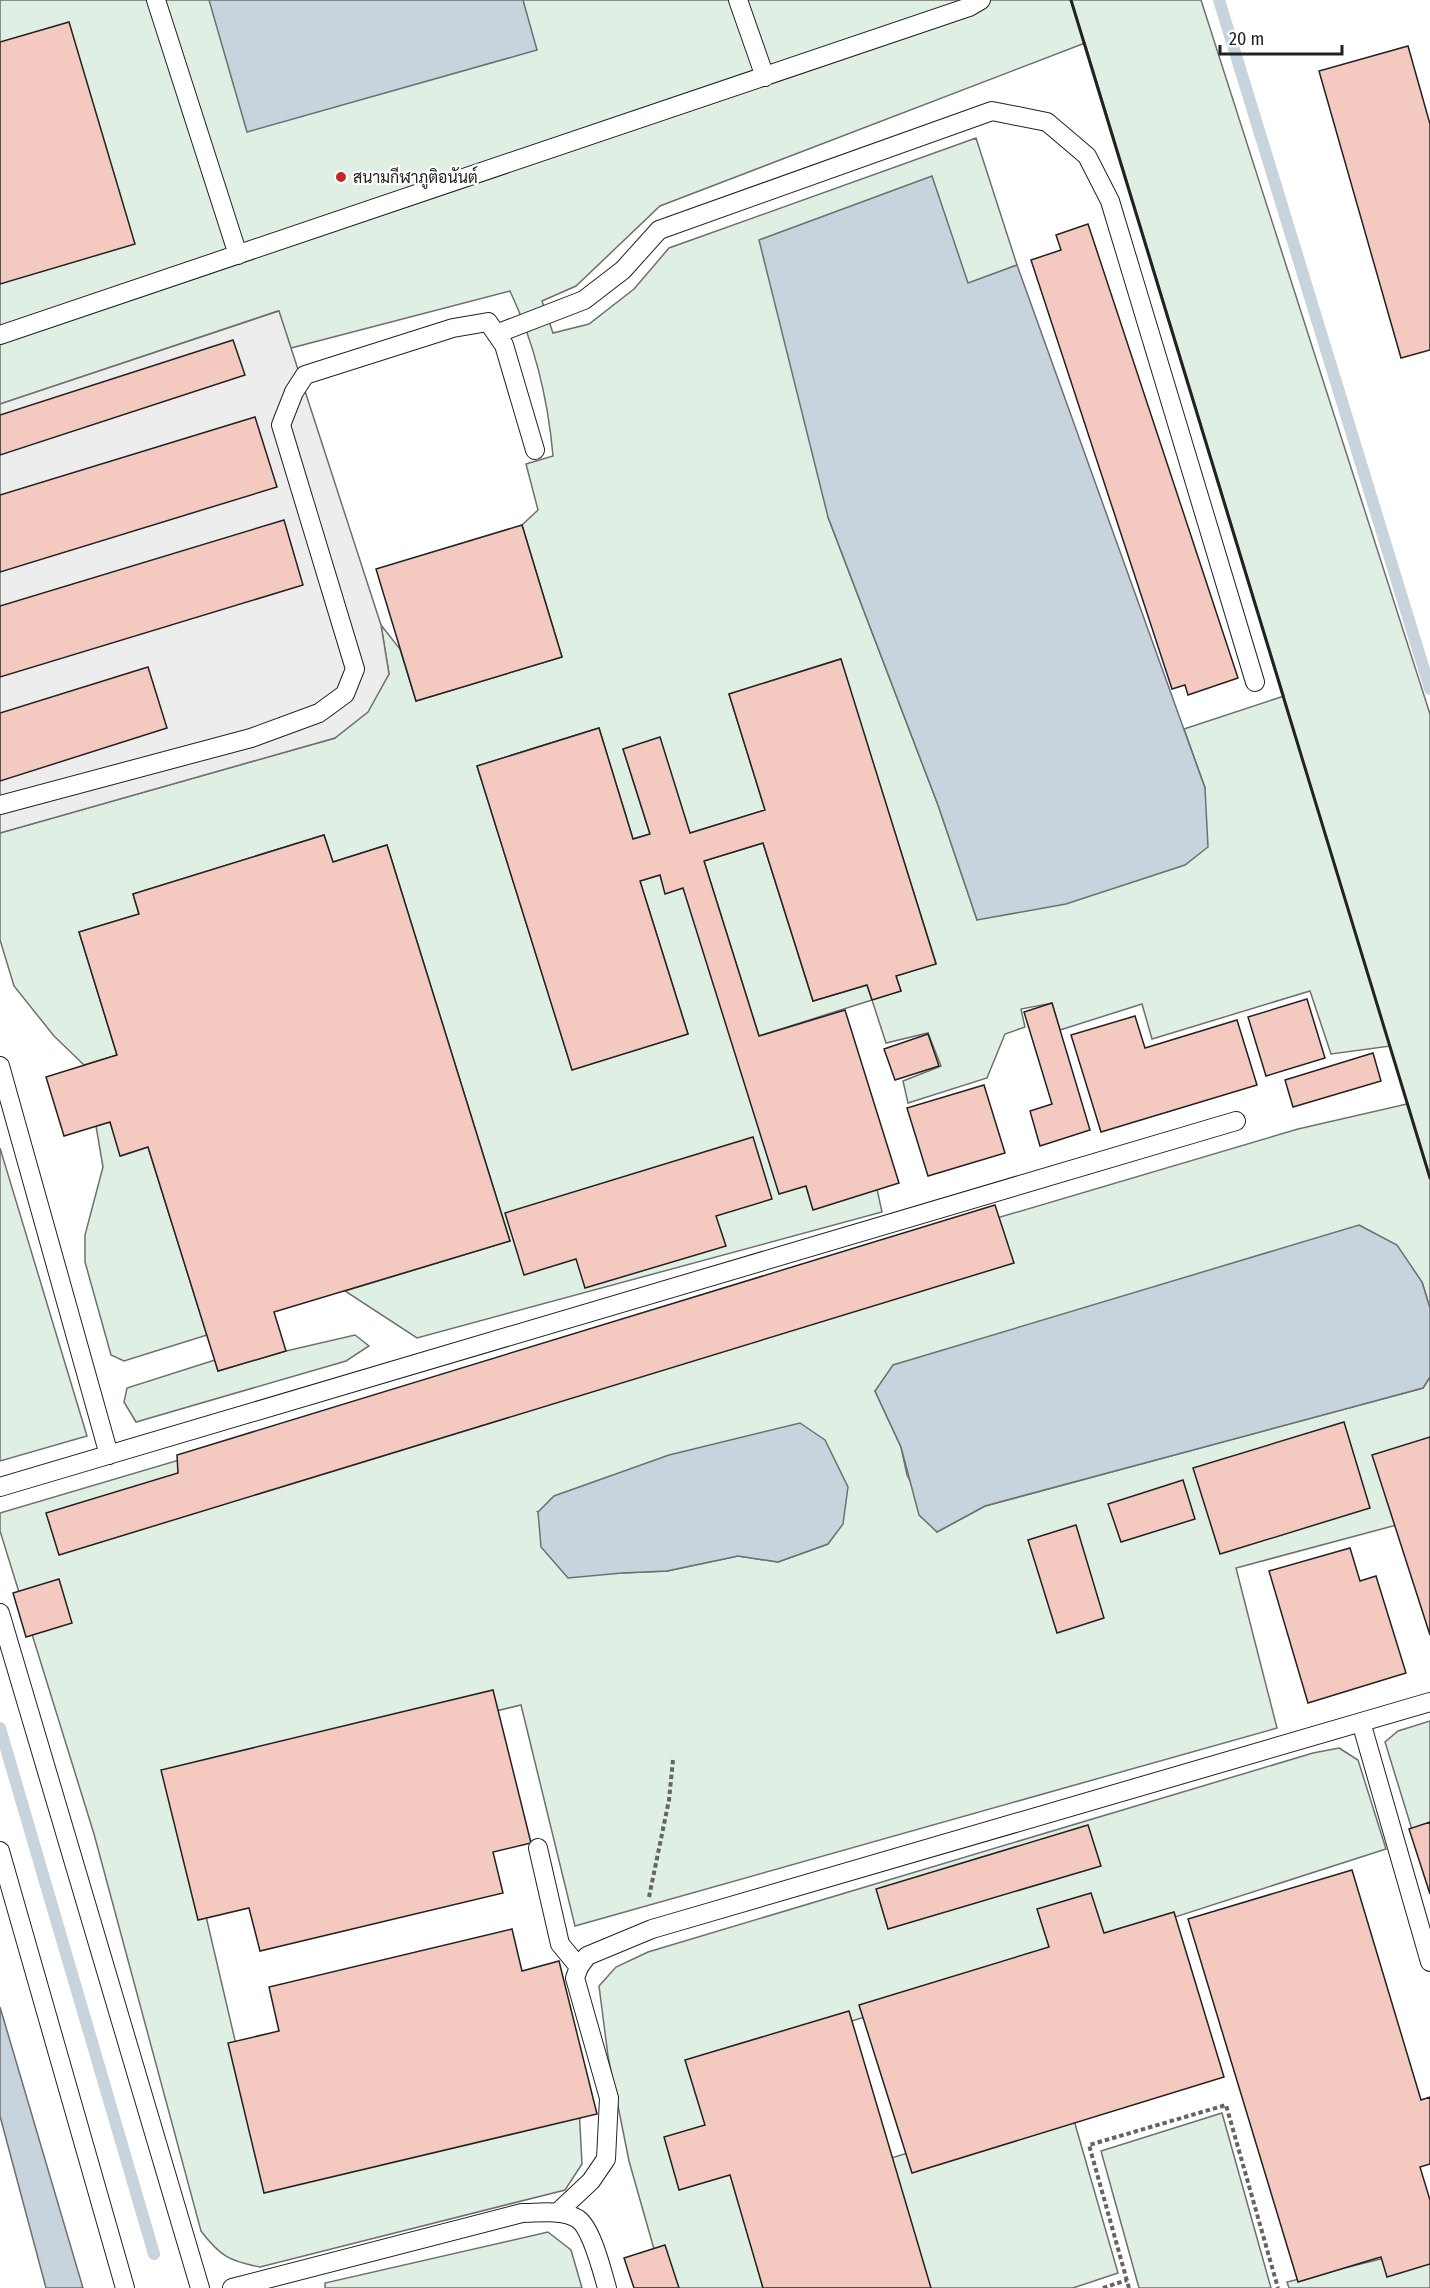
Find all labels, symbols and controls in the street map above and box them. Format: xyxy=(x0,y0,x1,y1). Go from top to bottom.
scale bar xyxy=(1220,18,1342,56)
text: 20 m xyxy=(1229,28,1264,50)
place label: สนามกีฬาภูติอนันต์ xyxy=(353,165,478,189)
marker: สนามกีฬาภูติอนันต์ xyxy=(334,170,348,184)

